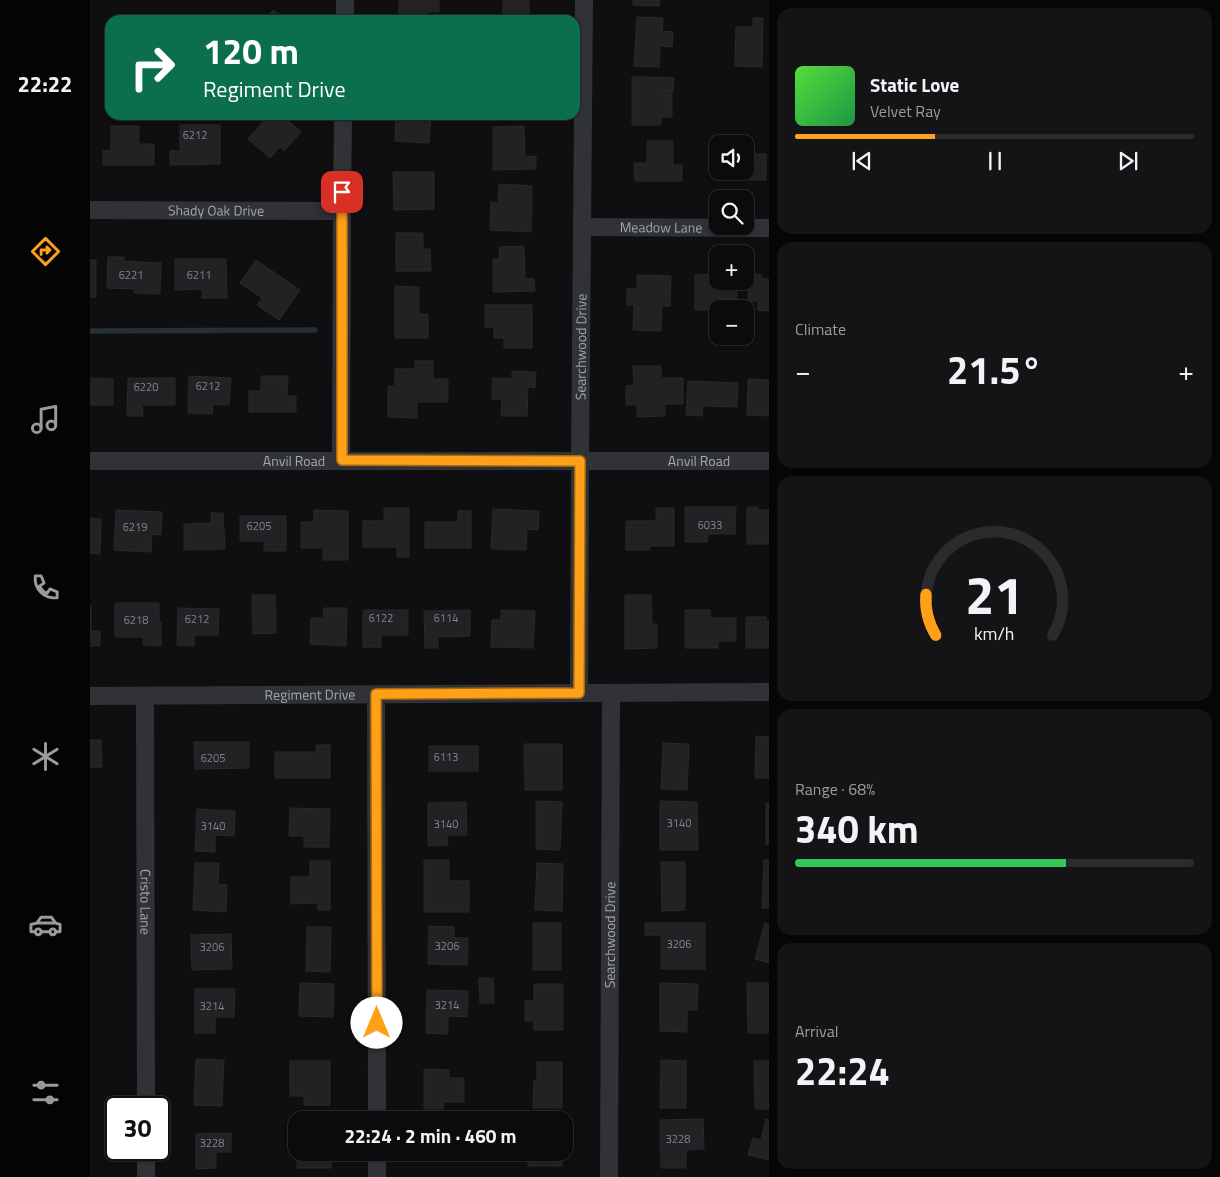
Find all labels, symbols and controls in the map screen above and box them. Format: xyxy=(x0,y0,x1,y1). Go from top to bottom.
text: 120 m xyxy=(203,24,299,78)
icon: right xyxy=(120,35,185,100)
text: 22:22 xyxy=(18,67,72,101)
text: Static Love xyxy=(870,70,959,99)
text: Regiment Drive xyxy=(203,72,346,106)
text: Velvet Ray xyxy=(870,99,941,123)
house number: 6212 xyxy=(183,127,207,143)
map controls xyxy=(709,135,754,345)
button: sound xyxy=(709,135,754,180)
icon: previous xyxy=(848,147,876,175)
icon: pause xyxy=(981,147,1009,175)
icon: next xyxy=(1114,147,1142,175)
pin xyxy=(321,171,363,213)
icon: arrive xyxy=(328,178,356,206)
button: search xyxy=(709,190,754,235)
street label: Shady Oak Drive xyxy=(168,199,264,221)
street label: Meadow Lane xyxy=(620,216,702,238)
icon: directions xyxy=(28,234,63,269)
button: + xyxy=(709,245,754,290)
house number: 6221 xyxy=(119,267,143,283)
house number: 6211 xyxy=(187,267,211,283)
street label: Searchwood Drive xyxy=(570,294,591,400)
button: − xyxy=(709,300,754,345)
text: Climate xyxy=(795,317,846,341)
text: 21.5° xyxy=(947,341,1042,399)
text: − xyxy=(795,349,811,392)
text: + xyxy=(1178,349,1194,392)
house number: 6212 xyxy=(196,378,220,394)
house number: 6220 xyxy=(134,379,158,395)
icon: music xyxy=(28,402,63,437)
street label: Anvil Road xyxy=(263,450,325,471)
street label: Anvil Road xyxy=(668,450,730,471)
house number: 6033 xyxy=(698,517,722,533)
house number: 6205 xyxy=(247,518,271,534)
house number: 6219 xyxy=(123,519,147,535)
text: 21 xyxy=(965,555,1024,634)
icon: phone xyxy=(28,570,63,605)
house number: 6122 xyxy=(369,610,393,626)
house number: 6114 xyxy=(434,610,458,626)
house number: 6212 xyxy=(185,611,209,627)
house number: 6218 xyxy=(124,612,148,628)
text: km/h xyxy=(974,620,1015,647)
street label: Regiment Drive xyxy=(265,683,355,705)
icon: climate xyxy=(28,739,63,774)
house number: 6113 xyxy=(434,749,458,765)
house number: 6205 xyxy=(201,750,225,766)
text: Range · 68% xyxy=(795,777,875,801)
text: 340 km xyxy=(795,800,919,858)
house number: 3140 xyxy=(667,815,691,831)
house number: 3140 xyxy=(434,816,458,832)
house number: 3140 xyxy=(201,818,225,834)
street label: Cristo Lane xyxy=(135,869,157,935)
street label: Searchwood Drive xyxy=(599,882,620,988)
icon: car xyxy=(28,907,63,942)
house number: 3206 xyxy=(667,936,691,952)
house number: 3206 xyxy=(435,938,459,954)
house number: 3206 xyxy=(200,939,224,955)
position arrow xyxy=(350,996,402,1048)
house number: 3214 xyxy=(435,997,459,1013)
house number: 3214 xyxy=(200,998,224,1014)
text: Arrival xyxy=(795,1019,838,1043)
text: 22:24 xyxy=(795,1042,890,1100)
icon: filters xyxy=(28,1075,63,1110)
speed limit sign: 30 xyxy=(105,1096,170,1161)
text: 22:24 · 2 min · 460 m xyxy=(344,1121,517,1150)
house number: 3228 xyxy=(666,1131,690,1147)
house number: 3228 xyxy=(200,1135,224,1151)

